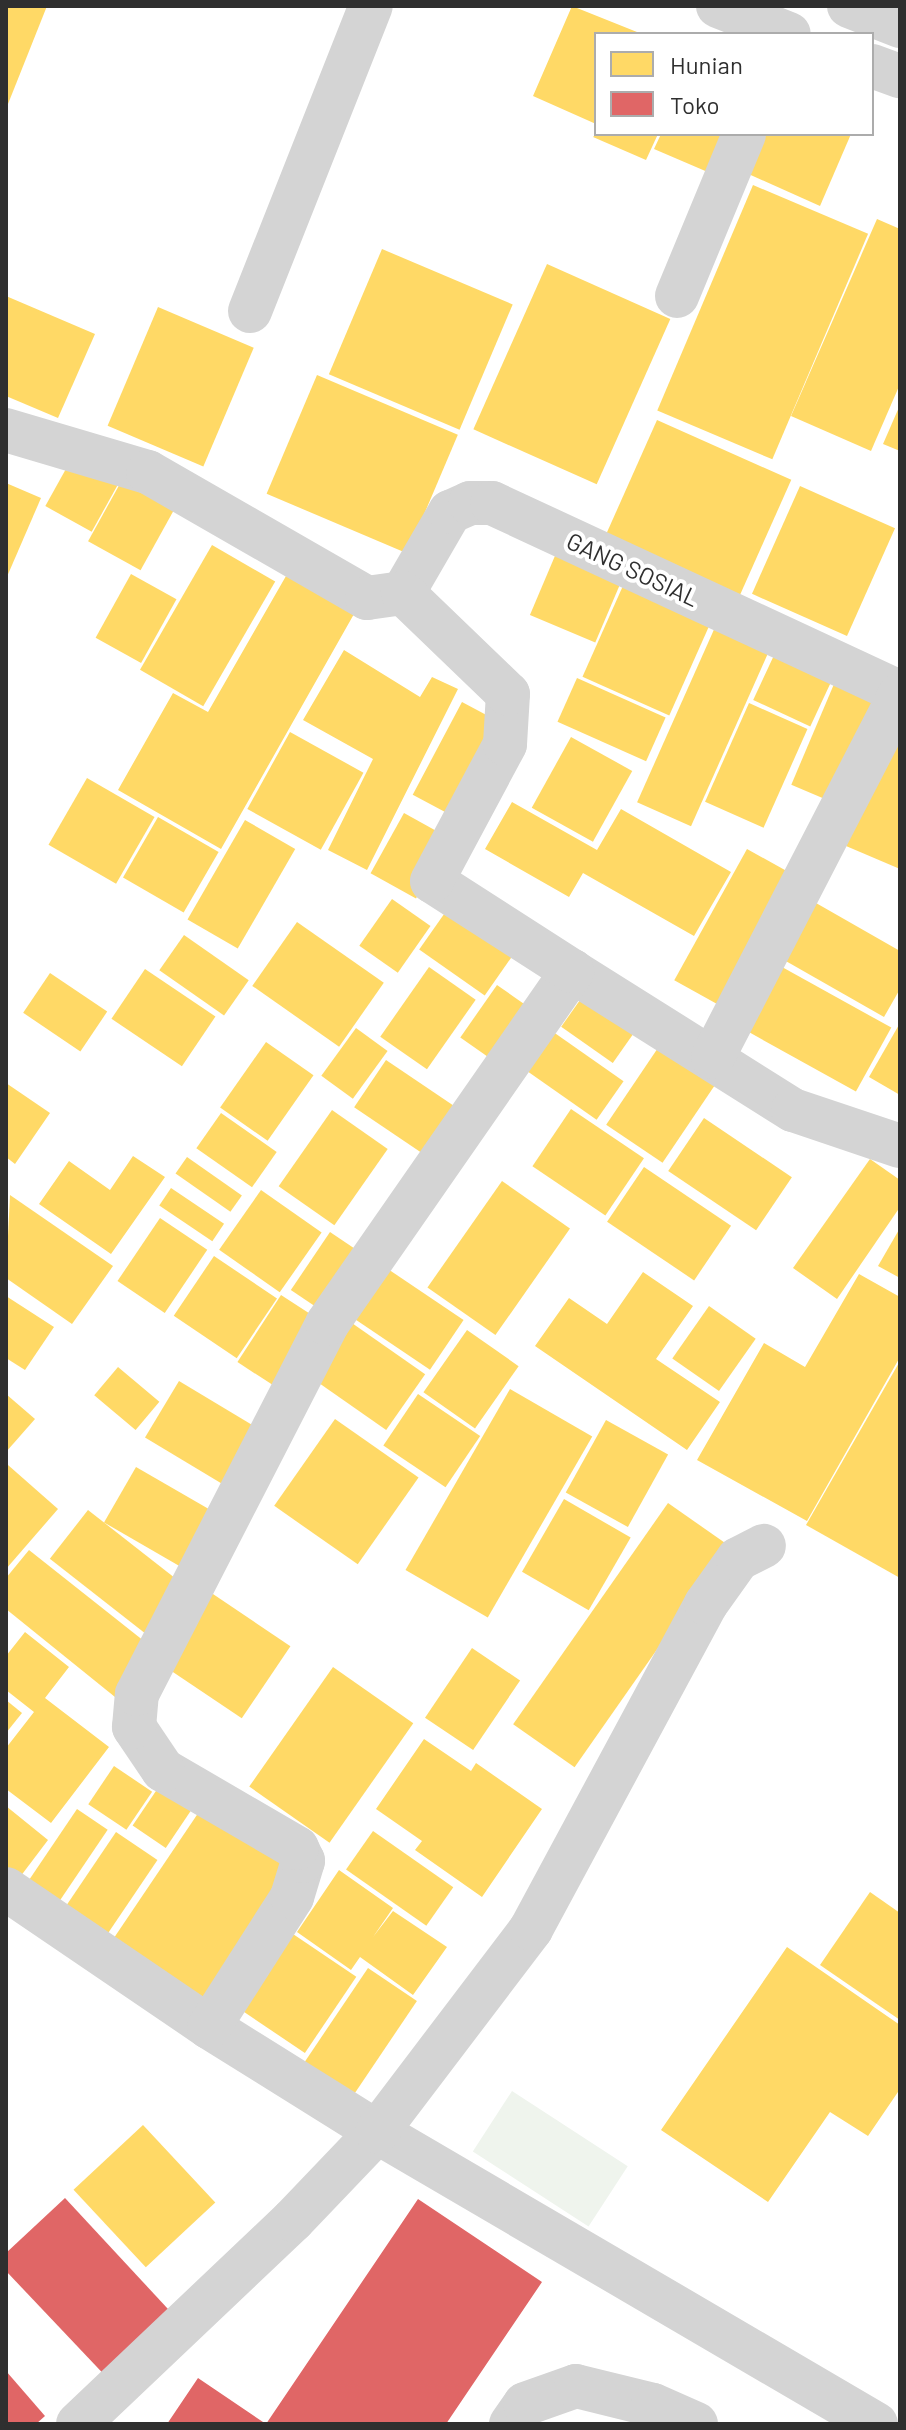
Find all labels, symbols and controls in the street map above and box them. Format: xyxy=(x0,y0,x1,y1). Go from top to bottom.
legend xyxy=(594,32,874,136)
text: Hunian xyxy=(670,50,743,79)
text: Toko xyxy=(670,90,720,119)
street label: GANG SOSIAL xyxy=(562,526,704,612)

